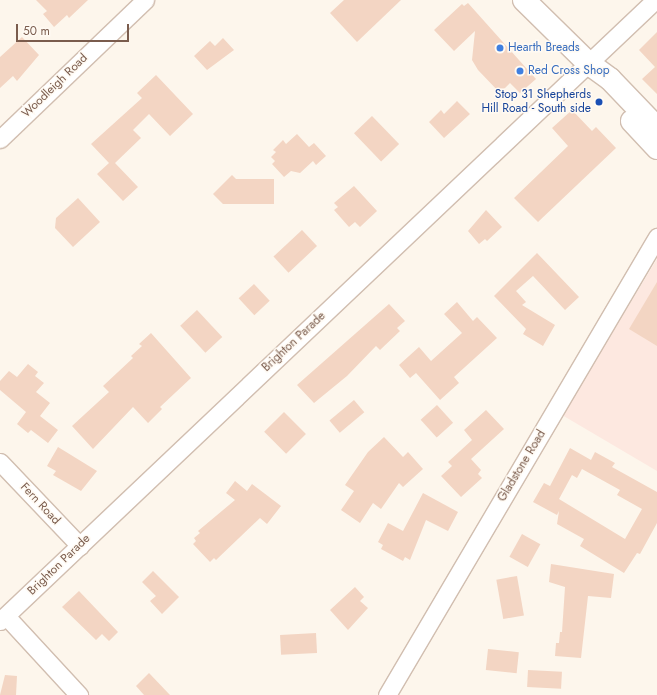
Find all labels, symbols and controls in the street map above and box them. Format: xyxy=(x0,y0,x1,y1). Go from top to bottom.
scale bar xyxy=(18,16,131,42)
text: 50 m xyxy=(23,22,50,40)
place label: Hearth Breads xyxy=(508,41,580,55)
marker: Hearth Breads xyxy=(495,43,505,53)
street label: Woodleigh Road xyxy=(19,51,91,121)
place label: Red Cross Shop xyxy=(528,64,610,78)
marker: Red Cross Shop xyxy=(515,66,525,76)
place label: Stop 31 Shepherds Hill Road - South side xyxy=(481,88,591,116)
marker: Stop 31 Shepherds Hill Road - South side xyxy=(594,97,604,107)
street label: Brighton Parade xyxy=(259,309,329,375)
street label: Gladstone Road xyxy=(495,428,549,504)
street label: Fern Road xyxy=(17,480,63,528)
street label: Brighton Parade xyxy=(25,532,93,598)

